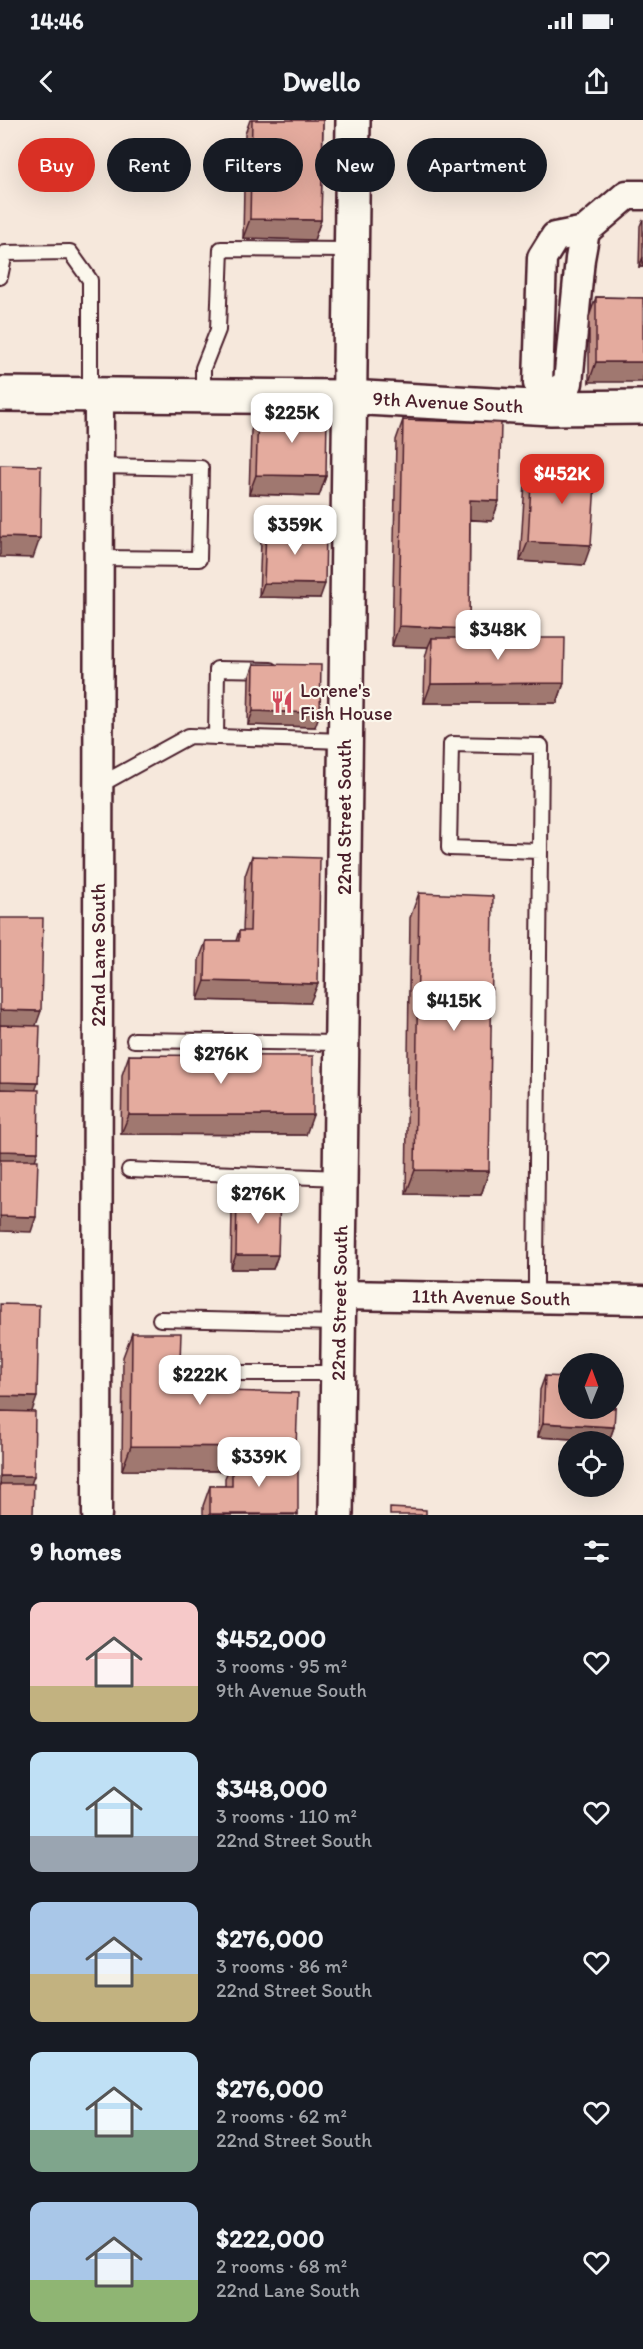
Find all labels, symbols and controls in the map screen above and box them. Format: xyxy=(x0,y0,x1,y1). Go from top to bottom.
text: 14:46 xyxy=(30,8,84,35)
icon: back xyxy=(30,65,63,98)
text: Dwello xyxy=(282,65,361,98)
icon: share xyxy=(580,65,613,98)
chip: Buy xyxy=(18,138,95,192)
chip: Rent xyxy=(107,138,191,192)
chip: Filters xyxy=(203,138,303,192)
chip: New xyxy=(315,138,395,192)
chip: Apartment xyxy=(407,138,547,192)
street label: 9th Avenue South xyxy=(372,386,524,418)
pin: $225K xyxy=(250,393,334,444)
text: $225K xyxy=(265,400,319,424)
pin: $452K xyxy=(520,454,604,505)
text: $452K xyxy=(534,461,590,485)
pin: $359K xyxy=(253,505,337,556)
text: $359K xyxy=(268,512,322,536)
pin: $348K xyxy=(456,610,540,661)
text: $348K xyxy=(470,617,526,641)
place label: Lorene's Fish House xyxy=(300,678,393,725)
restaurant icon: Lorene's Fish House xyxy=(269,689,295,715)
street label: 22nd Street South xyxy=(332,739,356,895)
street label: 22nd Lane South xyxy=(86,883,110,1027)
pin: $415K xyxy=(412,981,496,1032)
text: $415K xyxy=(427,988,481,1012)
pin: $276K xyxy=(179,1034,263,1085)
text: $276K xyxy=(194,1041,248,1065)
pin: $276K xyxy=(216,1174,300,1225)
text: $276K xyxy=(231,1181,285,1205)
street label: 22nd Street South xyxy=(326,1225,352,1381)
street label: 11th Avenue South xyxy=(411,1284,571,1310)
north arrow xyxy=(558,1353,624,1419)
map controls xyxy=(558,1353,624,1497)
pin: $222K xyxy=(158,1355,242,1406)
text: $222K xyxy=(173,1362,227,1386)
button: locate xyxy=(558,1431,624,1497)
pin: $339K xyxy=(217,1437,301,1488)
text: $339K xyxy=(231,1444,287,1468)
text: 9 homes xyxy=(30,1535,122,1567)
icon: filters xyxy=(580,1535,613,1568)
text: $452,000 xyxy=(216,1622,326,1654)
icon: home xyxy=(78,1626,150,1698)
icon: heart xyxy=(580,1646,613,1679)
text: 3 rooms · 95 m² xyxy=(216,1654,347,1678)
text: 9th Avenue South xyxy=(216,1678,367,1702)
text: $348,000 xyxy=(216,1772,327,1804)
icon: home xyxy=(78,1776,150,1848)
icon: heart xyxy=(580,1796,613,1829)
text: 3 rooms · 110 m² xyxy=(216,1804,357,1828)
text: 22nd Street South xyxy=(216,1828,372,1852)
text: $276,000 xyxy=(216,1922,324,1954)
icon: home xyxy=(78,1926,150,1998)
icon: heart xyxy=(580,1946,613,1979)
text: 3 rooms · 86 m² xyxy=(216,1954,348,1978)
text: 22nd Street South xyxy=(216,1978,372,2002)
text: $276,000 xyxy=(216,2072,324,2104)
icon: home xyxy=(78,2076,150,2148)
icon: heart xyxy=(580,2096,613,2129)
text: 2 rooms · 62 m² xyxy=(216,2104,347,2128)
text: 22nd Street South xyxy=(216,2128,372,2152)
text: $222,000 xyxy=(216,2222,324,2254)
icon: home xyxy=(78,2226,150,2298)
icon: heart xyxy=(580,2246,613,2279)
text: 2 rooms · 68 m² xyxy=(216,2254,347,2278)
text: 22nd Lane South xyxy=(216,2278,360,2302)

